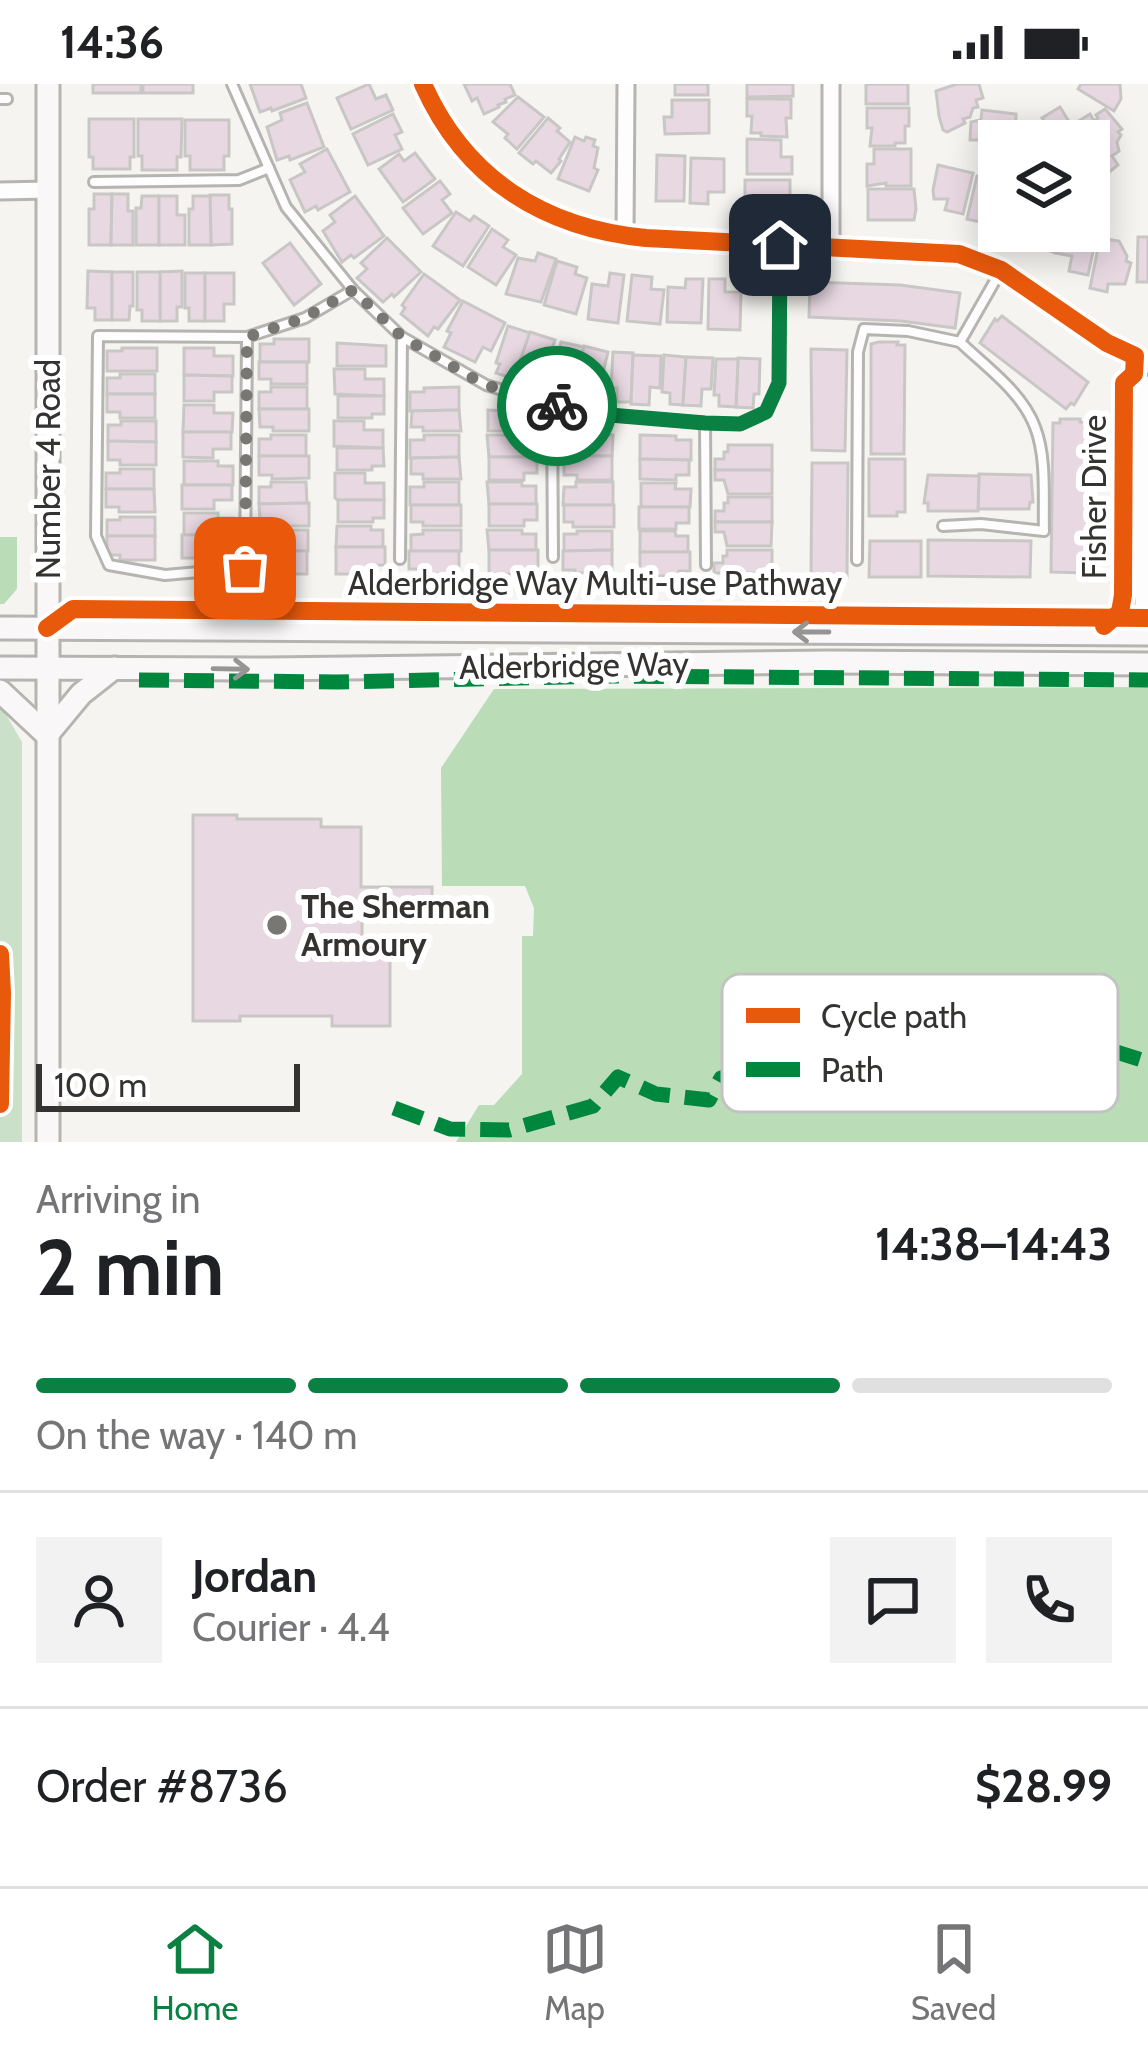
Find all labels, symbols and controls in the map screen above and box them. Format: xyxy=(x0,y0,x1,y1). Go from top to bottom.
text: 14:36 xyxy=(60,15,164,69)
map controls xyxy=(978,120,1110,252)
button: layers xyxy=(978,120,1110,252)
pin xyxy=(729,194,831,296)
icon: home xyxy=(747,212,813,278)
courier xyxy=(497,346,617,466)
street label: Number 4 Road xyxy=(28,359,68,579)
icon: bike xyxy=(524,373,590,439)
street label: Fisher Drive xyxy=(1074,415,1114,579)
pin xyxy=(194,517,296,619)
icon: bag xyxy=(212,535,278,601)
street label: Alderbridge Way Multi-use Pathway xyxy=(348,563,843,603)
one-way arrow xyxy=(792,621,831,643)
street label: Alderbridge Way xyxy=(459,643,690,687)
one-way arrow xyxy=(211,658,250,680)
place label: The Sherman Armoury xyxy=(301,886,490,964)
marker: The Sherman Armoury xyxy=(264,912,290,938)
legend xyxy=(722,974,1118,1112)
text: Cycle path xyxy=(821,996,967,1036)
text: Path xyxy=(821,1050,884,1090)
scale bar xyxy=(36,1058,300,1111)
text: 100 m xyxy=(54,1065,147,1105)
text: Arriving in xyxy=(36,1175,200,1223)
text: 14:38–14:43 xyxy=(875,1217,1112,1271)
text: 2 min xyxy=(36,1220,224,1315)
text: On the way · 140 m xyxy=(36,1411,357,1459)
button: person xyxy=(36,1537,162,1663)
button: chat xyxy=(830,1537,956,1663)
button: phone xyxy=(986,1537,1112,1663)
text: Jordan xyxy=(192,1549,317,1603)
text: Courier · 4.4 xyxy=(192,1603,390,1651)
text: Order #8736 xyxy=(36,1759,288,1813)
text: $28.99 xyxy=(975,1759,1112,1813)
tab: Home xyxy=(152,1916,238,2028)
tab: Map xyxy=(542,1916,608,2028)
tab: Saved xyxy=(911,1916,996,2028)

